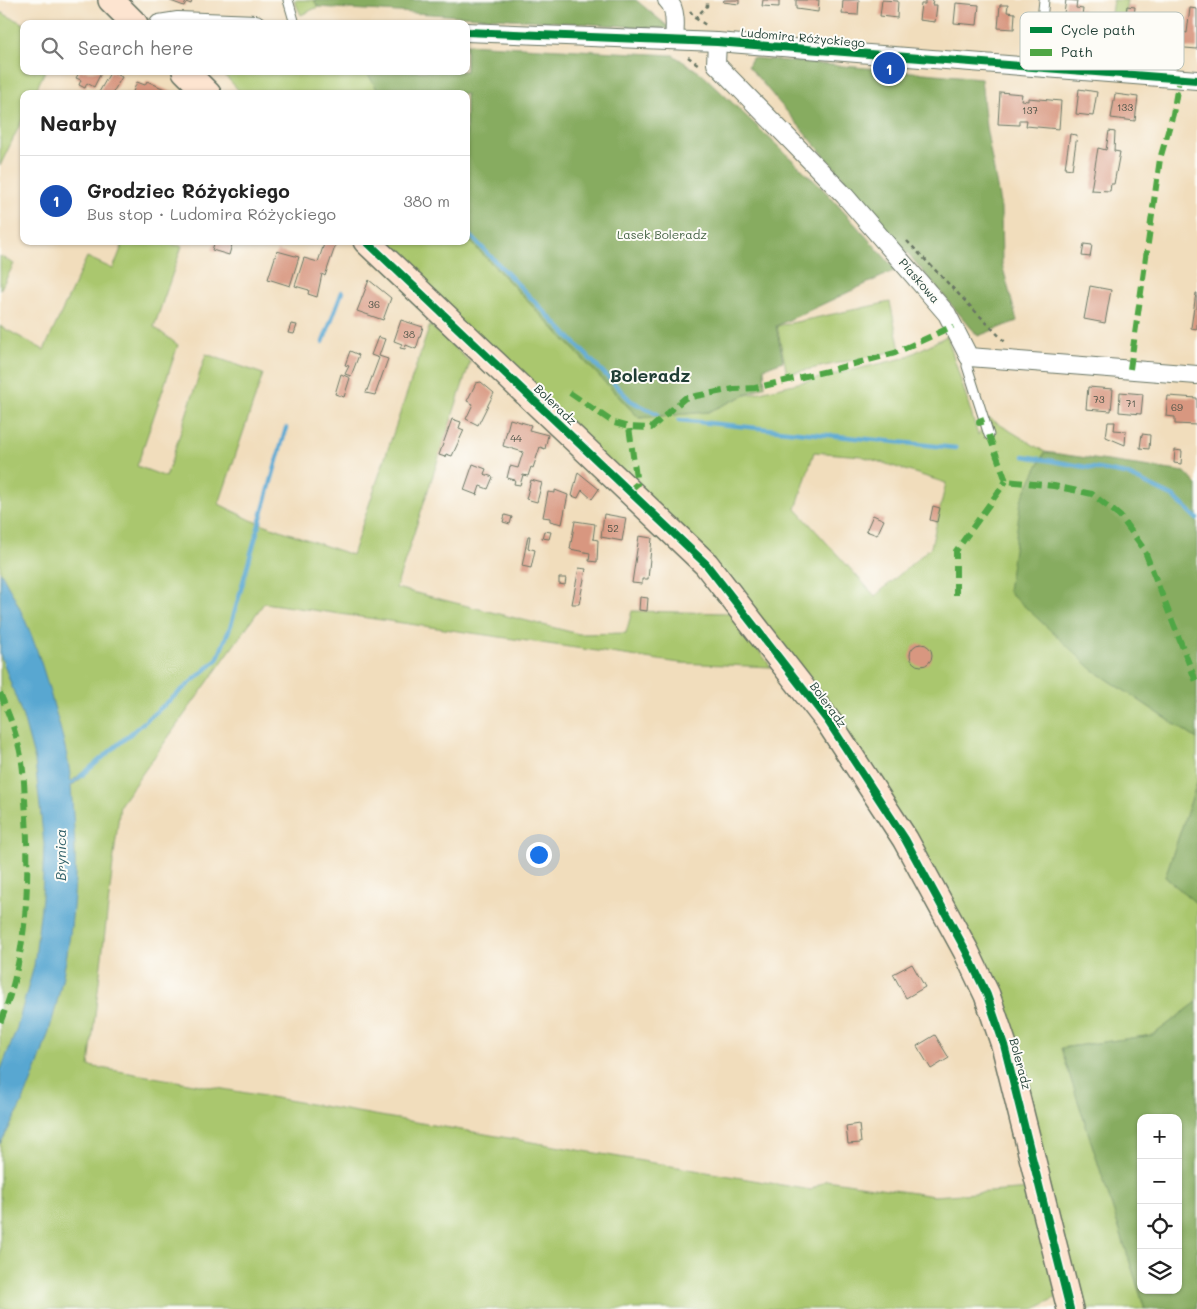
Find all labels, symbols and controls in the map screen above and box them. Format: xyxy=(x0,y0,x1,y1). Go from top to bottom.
legend xyxy=(1020,12,1184,70)
search box xyxy=(20,20,470,75)
text: Cycle path xyxy=(1061,20,1135,39)
street label: Ludomira Różyckiego xyxy=(740,24,866,50)
icon: search xyxy=(38,34,66,62)
text: Search here xyxy=(78,35,194,60)
text: Path xyxy=(1061,42,1092,61)
pin: 1 xyxy=(873,49,905,87)
house number: 133 xyxy=(1117,100,1133,114)
house number: 137 xyxy=(1022,103,1038,117)
text: Nearby xyxy=(40,109,117,136)
text: Grodziec Różyckiego xyxy=(87,178,290,203)
text: 1 xyxy=(52,190,60,211)
text: 380 m xyxy=(403,190,450,211)
text: Bus stop · Ludomira Różyckiego xyxy=(87,203,336,224)
park label: Lasek Boleradz xyxy=(617,226,707,242)
street label: Piaskowa xyxy=(896,254,944,306)
house number: 36 xyxy=(368,297,380,311)
house number: 38 xyxy=(403,327,415,341)
district label: Boleradz xyxy=(610,363,690,387)
street label: Boleradz xyxy=(531,380,580,429)
house number: 73 xyxy=(1093,392,1105,406)
house number: 71 xyxy=(1126,396,1136,410)
house number: 69 xyxy=(1171,400,1183,414)
house number: 44 xyxy=(510,431,522,445)
house number: 52 xyxy=(607,521,619,535)
street label: Boleradz xyxy=(807,678,851,731)
water label: Brynica xyxy=(51,829,70,881)
your location xyxy=(526,842,552,868)
street label: Boleradz xyxy=(1006,1036,1036,1092)
map controls xyxy=(1137,1114,1182,1294)
button: + xyxy=(1137,1114,1182,1159)
button: − xyxy=(1137,1159,1182,1204)
button: locate xyxy=(1137,1204,1182,1249)
button: layers xyxy=(1137,1249,1182,1294)

